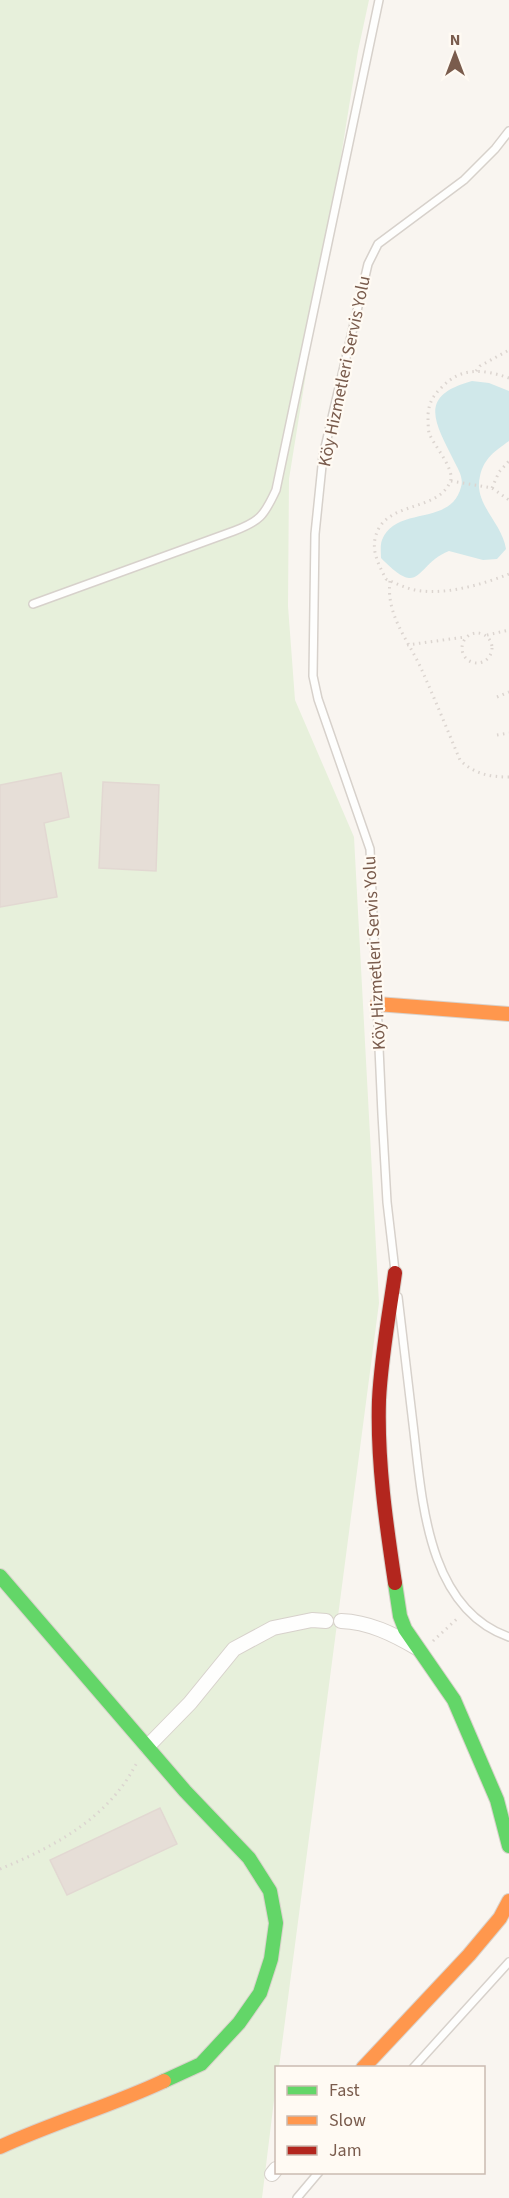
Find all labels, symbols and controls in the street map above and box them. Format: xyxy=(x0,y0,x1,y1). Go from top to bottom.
north arrow xyxy=(425,24,485,84)
text: N xyxy=(450,29,460,51)
street label: Köy Hizmetleri Servis Yolu xyxy=(312,273,377,469)
street label: Köy Hizmetleri Servis Yolu xyxy=(357,855,392,1051)
legend xyxy=(275,2066,485,2174)
text: Fast xyxy=(329,2078,360,2103)
text: Slow xyxy=(329,2108,366,2133)
text: Jam xyxy=(329,2138,362,2163)

